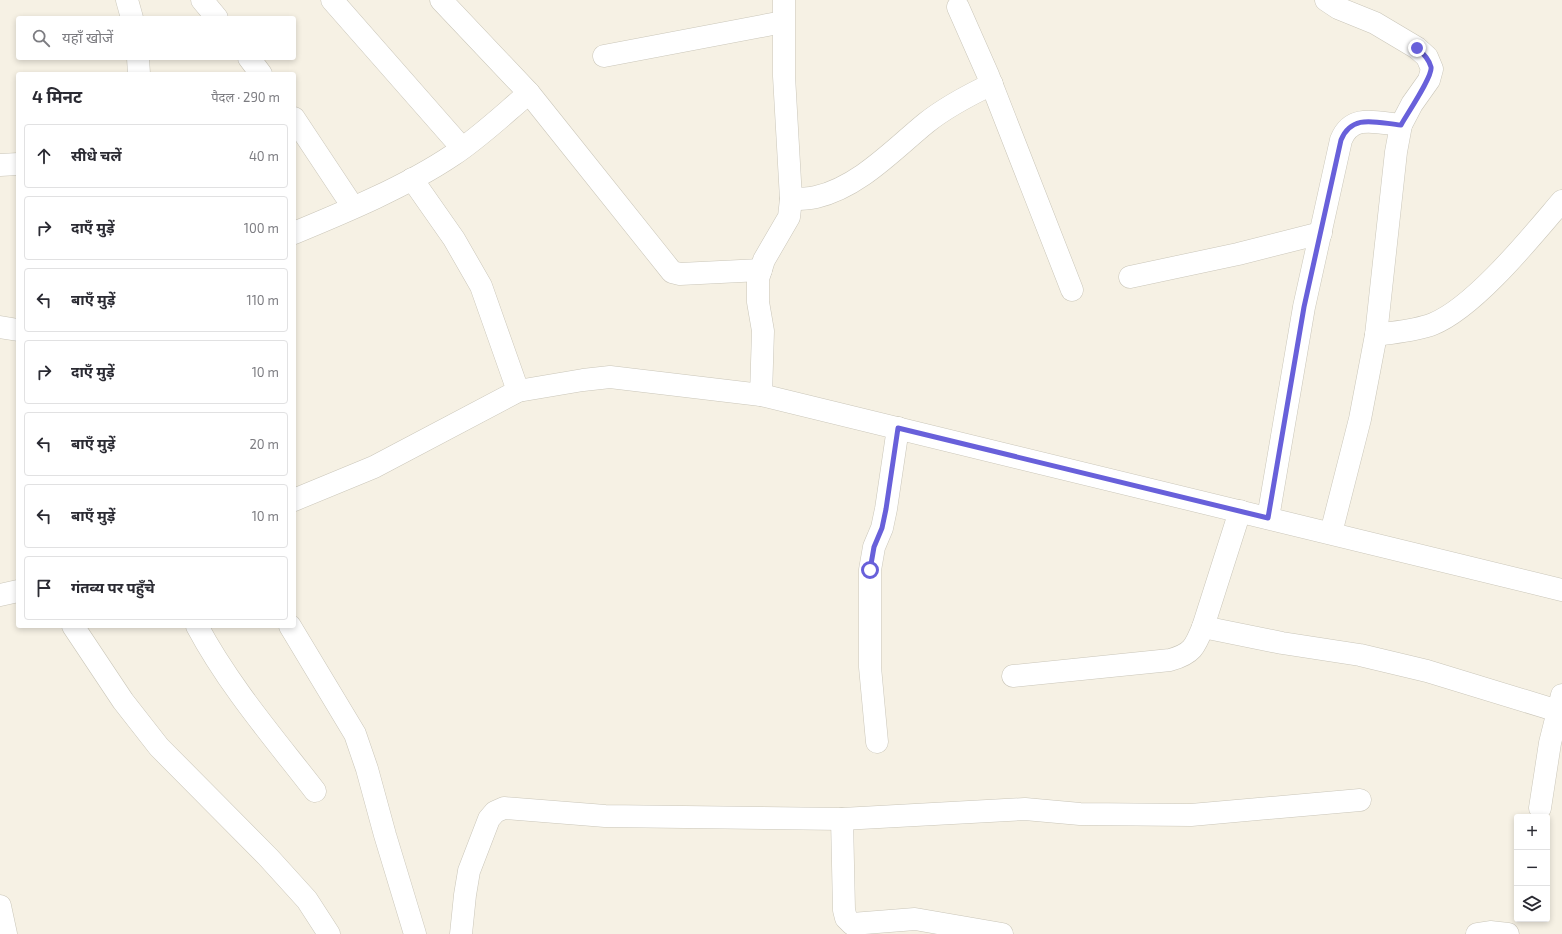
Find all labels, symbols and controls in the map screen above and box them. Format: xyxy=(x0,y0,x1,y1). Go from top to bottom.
search box xyxy=(16,16,296,60)
icon: search xyxy=(30,27,52,49)
text: यहाँ खोजें xyxy=(62,28,113,46)
route end xyxy=(1408,39,1426,57)
text: 4 मिनट xyxy=(32,86,82,106)
text: पैदल · 290 m xyxy=(211,89,280,105)
icon: ahead xyxy=(33,145,55,167)
text: सीधे चलें xyxy=(71,146,122,164)
text: 40 m xyxy=(249,148,279,164)
icon: right xyxy=(33,217,55,239)
text: दाएँ मुड़ें xyxy=(71,218,115,236)
text: 100 m xyxy=(244,220,279,236)
icon: left xyxy=(33,289,55,311)
text: बाएँ मुड़ें xyxy=(71,290,115,308)
text: 110 m xyxy=(247,292,279,308)
icon: right xyxy=(33,361,55,383)
text: दाएँ मुड़ें xyxy=(71,362,115,380)
text: 10 m xyxy=(252,364,279,380)
icon: left xyxy=(33,433,55,455)
text: बाएँ मुड़ें xyxy=(71,434,115,452)
text: 20 m xyxy=(250,436,279,452)
icon: left xyxy=(33,505,55,527)
text: बाएँ मुड़ें xyxy=(71,506,115,524)
text: 10 m xyxy=(252,508,279,524)
route start xyxy=(861,561,879,579)
icon: arrive xyxy=(33,577,55,599)
text: गंतव्य पर पहुँचे xyxy=(71,578,155,596)
map controls xyxy=(1514,814,1550,922)
button: + xyxy=(1514,814,1550,850)
button: − xyxy=(1514,850,1550,886)
button: layers xyxy=(1514,886,1550,922)

